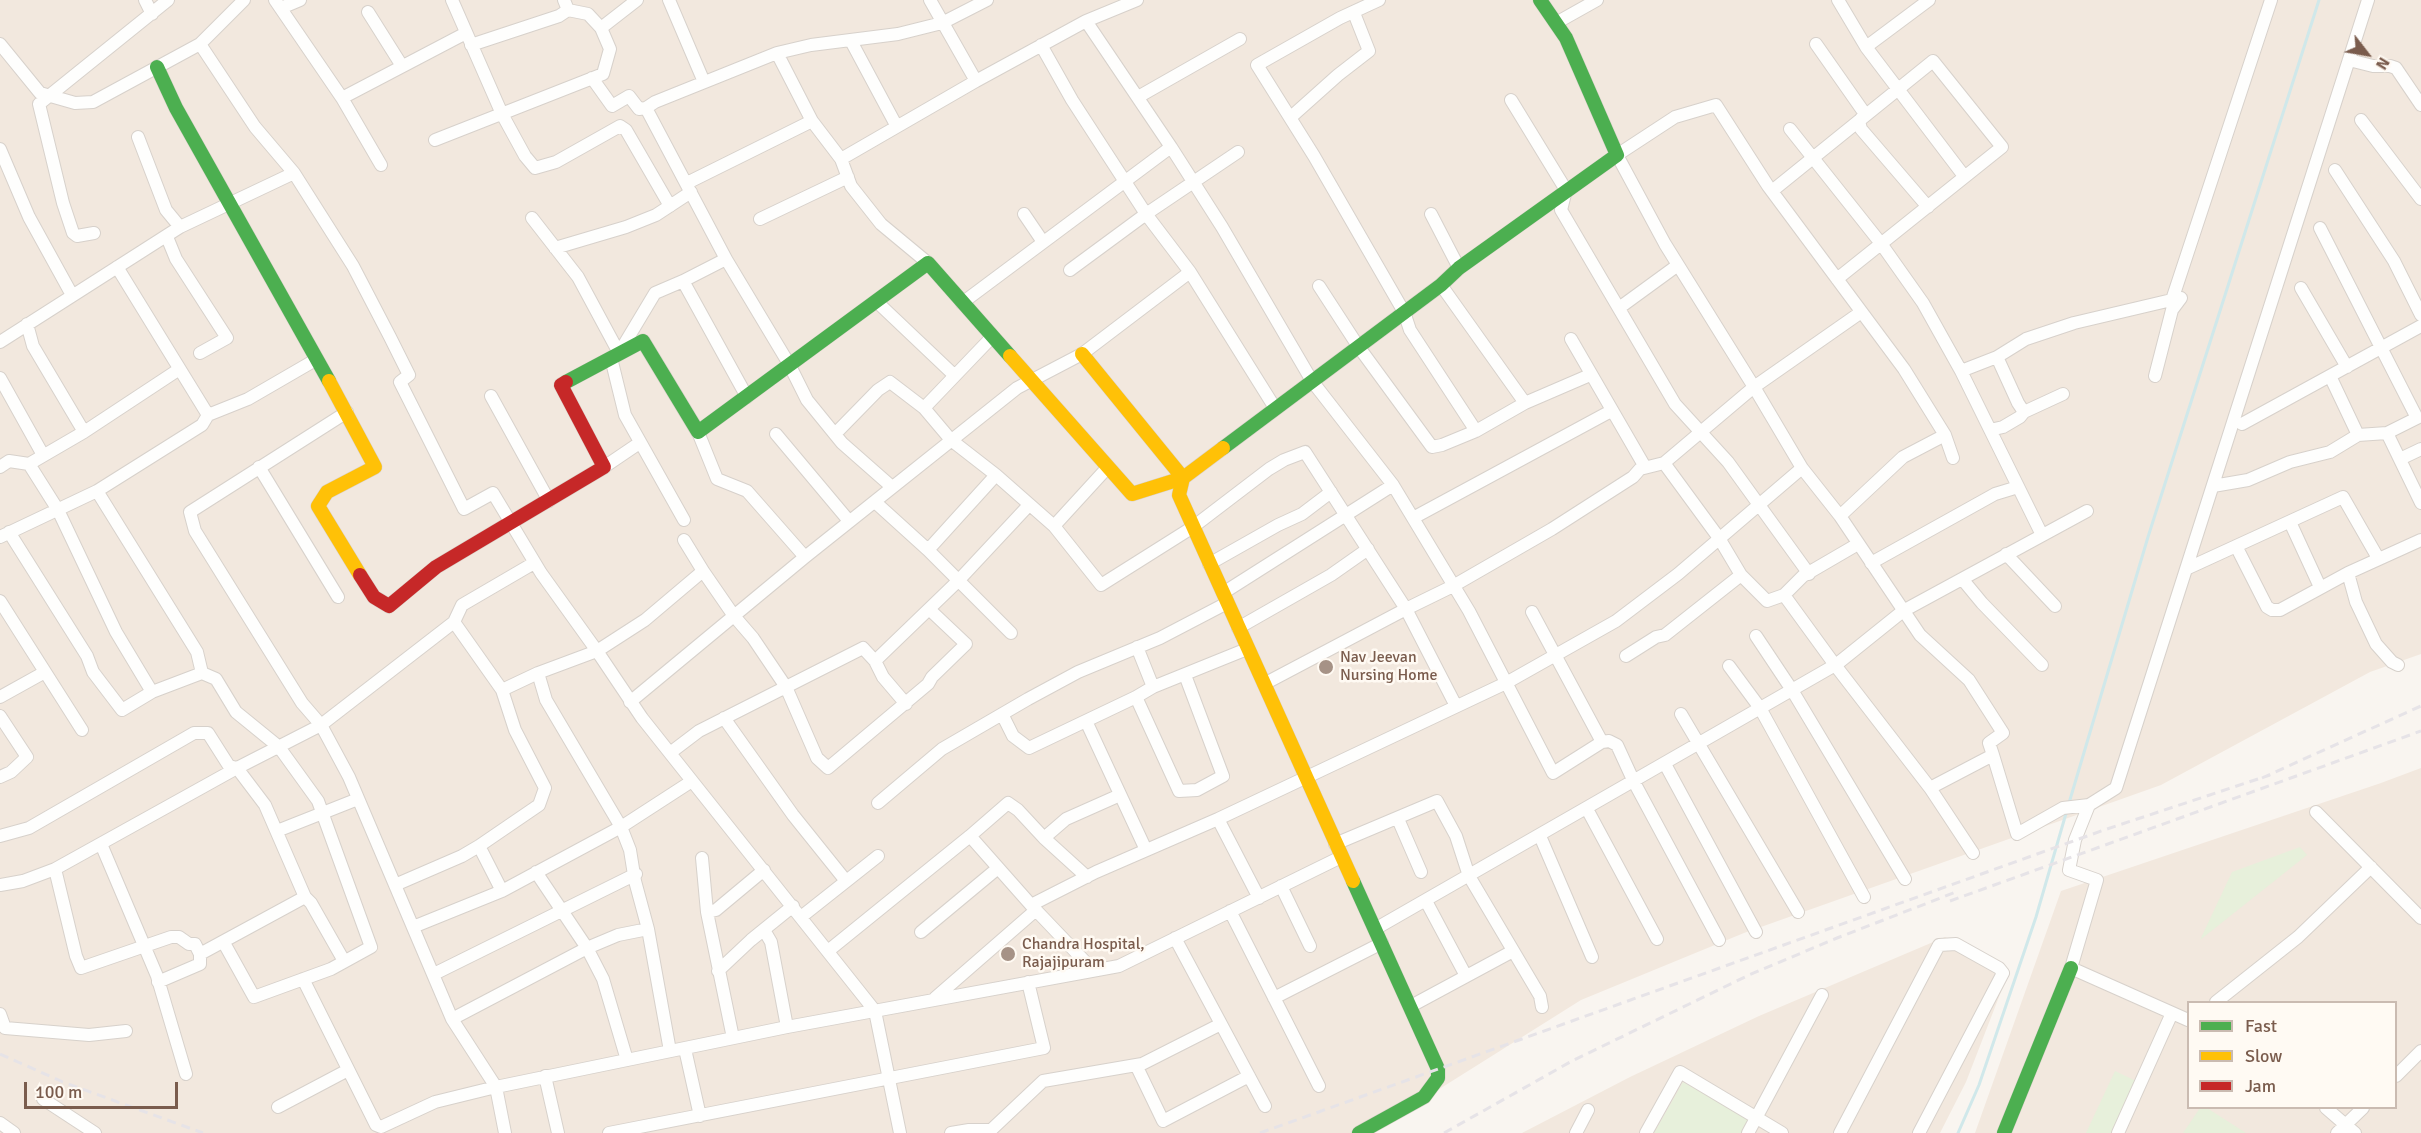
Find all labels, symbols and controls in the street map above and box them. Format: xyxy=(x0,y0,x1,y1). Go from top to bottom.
north arrow xyxy=(2337,24,2397,84)
text: N xyxy=(2371,53,2394,73)
place label: Nav Jeevan Nursing Home xyxy=(1340,648,1437,686)
marker: Nav Jeevan Nursing Home xyxy=(1317,658,1335,676)
place label: Chandra Hospital, Rajajipuram xyxy=(1022,935,1145,973)
marker: Chandra Hospital, Rajajipuram xyxy=(999,945,1017,963)
legend xyxy=(2187,1001,2397,1109)
text: Fast xyxy=(2245,1015,2277,1037)
text: Slow xyxy=(2245,1045,2282,1067)
scale bar xyxy=(27,1070,182,1108)
text: Jam xyxy=(2245,1075,2276,1097)
text: 100 m xyxy=(35,1081,82,1103)

